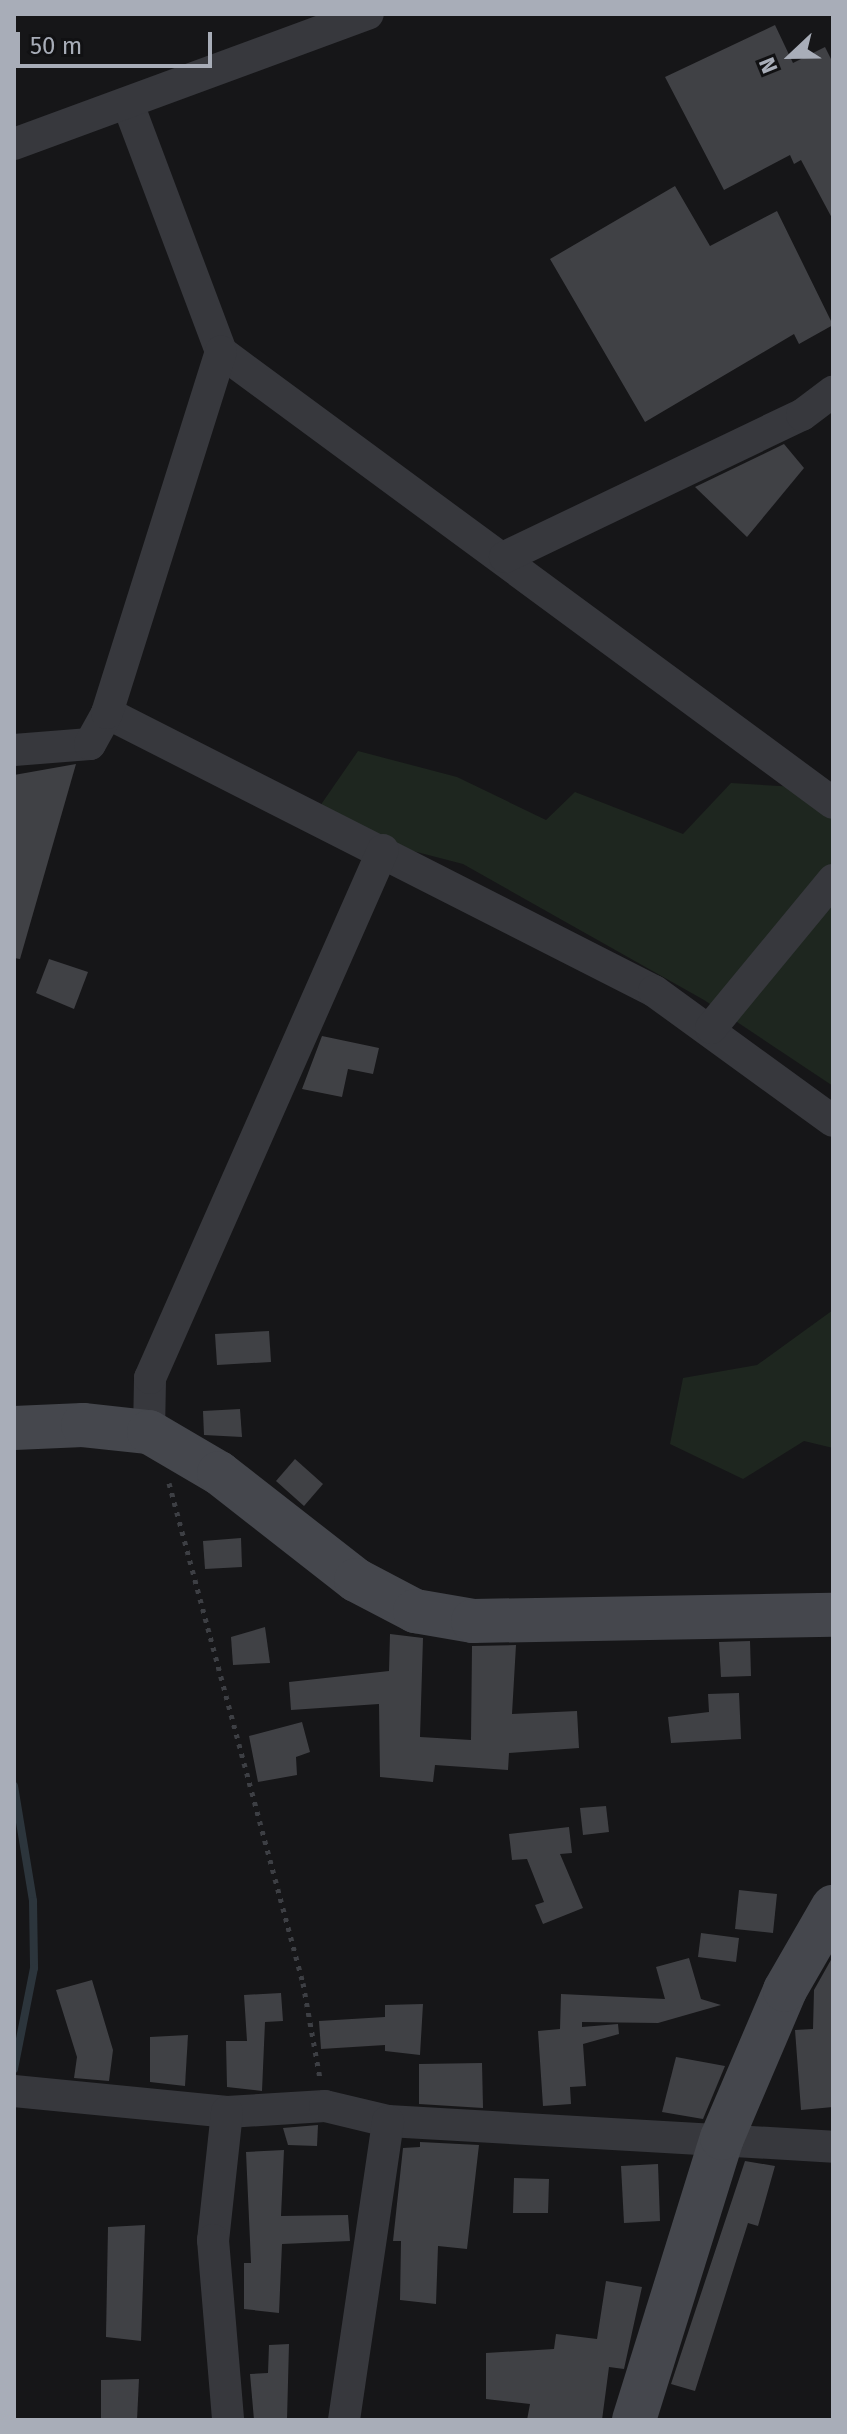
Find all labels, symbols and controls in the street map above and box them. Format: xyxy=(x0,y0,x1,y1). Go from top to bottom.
scale bar xyxy=(20,16,216,66)
north arrow xyxy=(751,16,831,96)
text: 50 m xyxy=(30,32,82,60)
text: N xyxy=(753,53,784,77)

